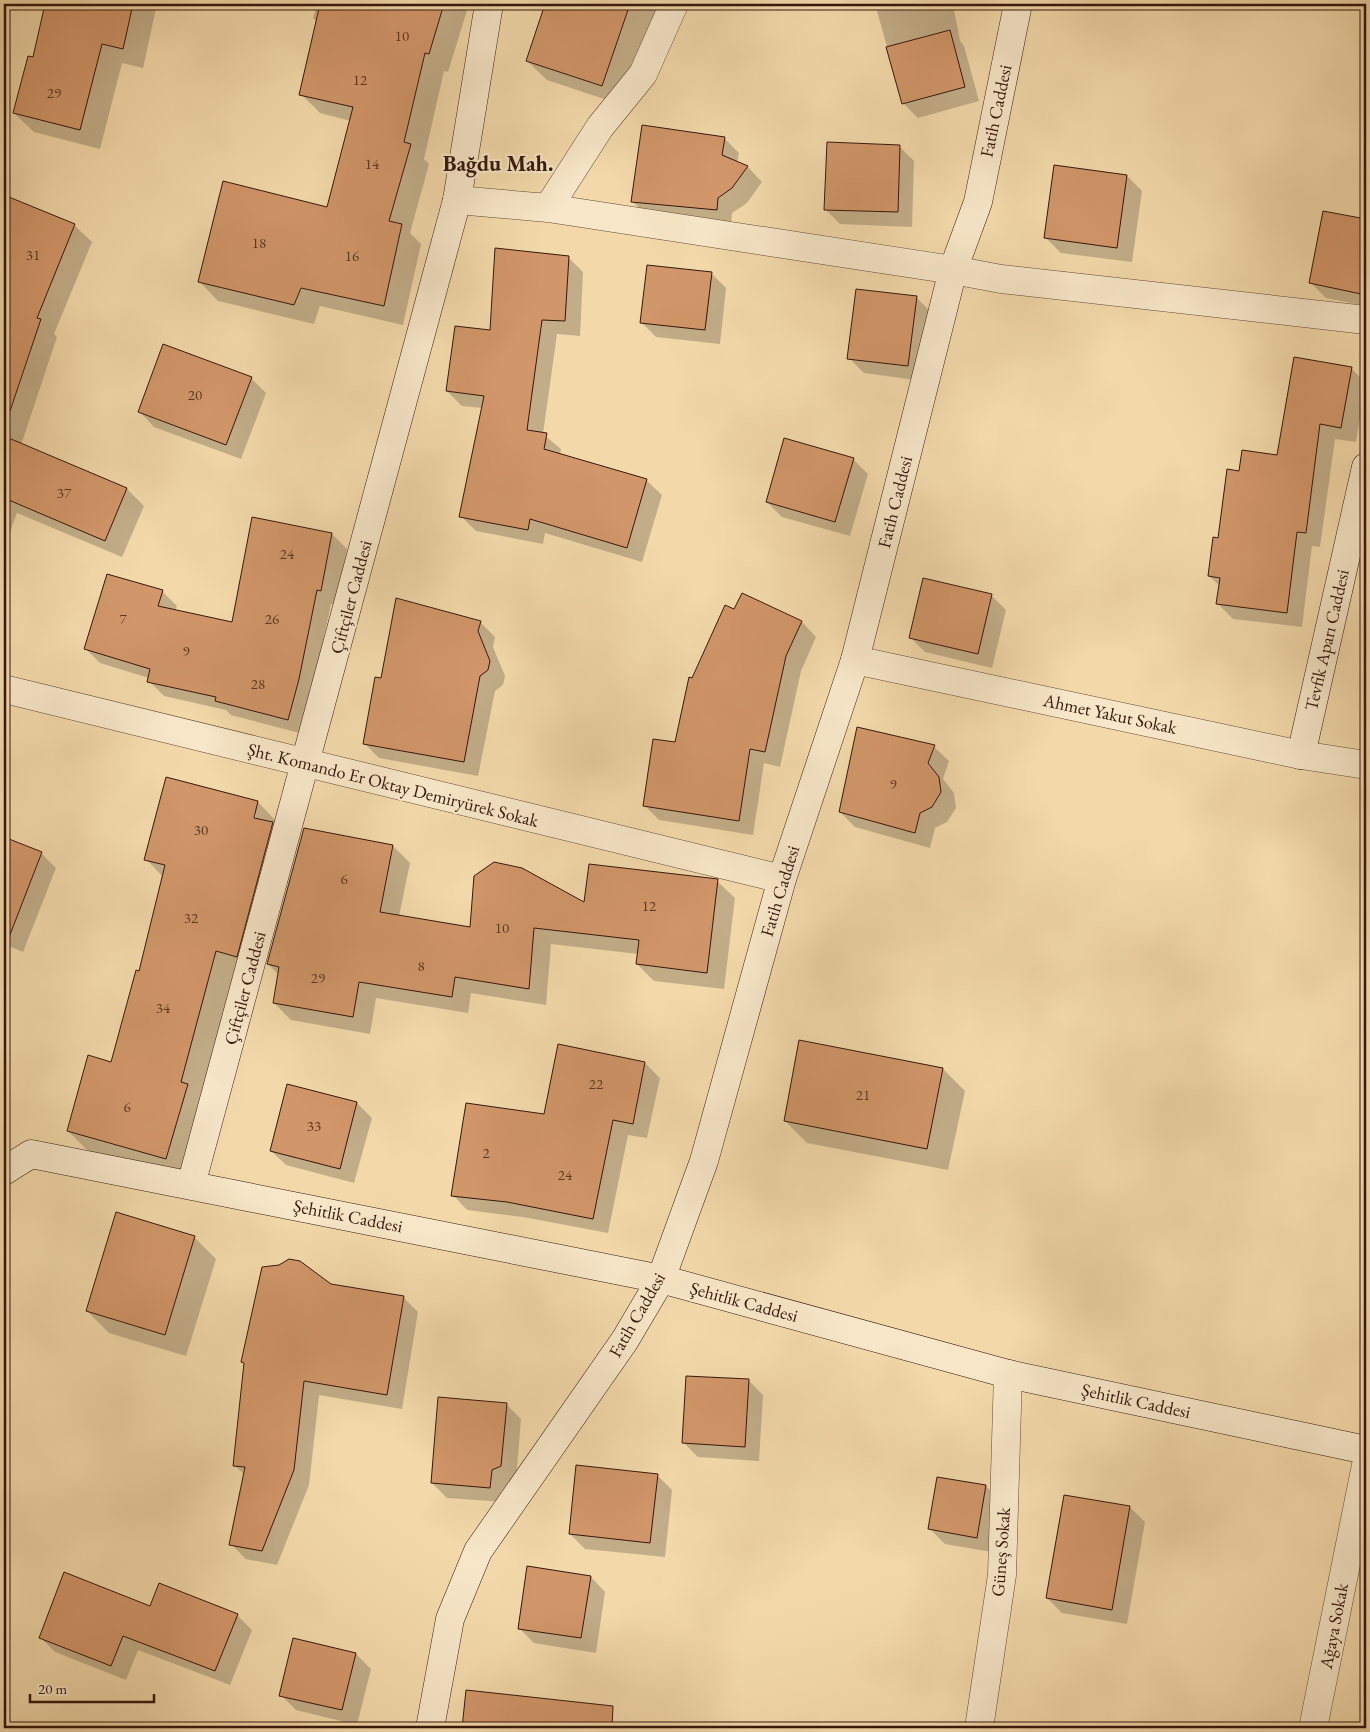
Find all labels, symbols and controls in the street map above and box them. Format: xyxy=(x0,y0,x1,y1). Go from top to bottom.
house number: 10 xyxy=(395,26,409,45)
street label: Fatih Caddesi xyxy=(974,62,1017,159)
house number: 12 xyxy=(353,70,368,89)
house number: 29 xyxy=(47,83,61,102)
district label: Bağdu Mah. xyxy=(443,149,553,178)
house number: 14 xyxy=(365,154,380,173)
house number: 18 xyxy=(252,233,266,252)
house number: 31 xyxy=(26,245,40,264)
house number: 16 xyxy=(345,246,359,265)
house number: 20 xyxy=(188,385,202,404)
street label: Fatih Caddesi xyxy=(872,453,917,550)
house number: 37 xyxy=(57,483,72,502)
street label: Çiftçiler Caddesi xyxy=(324,537,377,656)
house number: 24 xyxy=(280,544,295,563)
street label: Tevfik Aparı Caddesi xyxy=(1299,566,1354,713)
house number: 7 xyxy=(119,609,127,628)
house number: 26 xyxy=(265,609,279,628)
house number: 9 xyxy=(182,641,190,660)
house number: 28 xyxy=(251,674,265,693)
street label: Ahmet Yakut Sokak xyxy=(1040,688,1180,739)
street label: Şht. Komando Er Oktay Demiryürek Sokak xyxy=(245,737,542,832)
house number: 9 xyxy=(889,774,897,793)
house number: 30 xyxy=(194,820,208,839)
street label: Fatih Caddesi xyxy=(755,842,804,939)
house number: 6 xyxy=(340,869,348,888)
house number: 12 xyxy=(642,896,657,915)
house number: 32 xyxy=(184,908,199,927)
house number: 10 xyxy=(495,918,509,937)
street label: Çiftçiler Caddesi xyxy=(218,928,271,1047)
house number: 8 xyxy=(417,956,425,975)
house number: 29 xyxy=(311,968,325,987)
house number: 34 xyxy=(156,998,171,1017)
house number: 22 xyxy=(589,1074,604,1093)
house number: 21 xyxy=(856,1085,870,1104)
house number: 6 xyxy=(123,1097,131,1116)
house number: 33 xyxy=(307,1116,321,1135)
house number: 2 xyxy=(482,1143,490,1162)
house number: 24 xyxy=(558,1165,573,1184)
street label: Şehitlik Caddesi xyxy=(291,1194,405,1237)
street label: Fatih Caddesi xyxy=(603,1268,670,1361)
street label: Şehitlik Caddesi xyxy=(688,1276,801,1327)
street label: Şehitlik Caddesi xyxy=(1079,1378,1193,1423)
street label: Güneş Sokak xyxy=(986,1506,1015,1597)
street label: Ağaya Sokak xyxy=(1314,1581,1353,1672)
scale bar xyxy=(30,1672,154,1704)
text: 20 m xyxy=(38,1679,67,1698)

